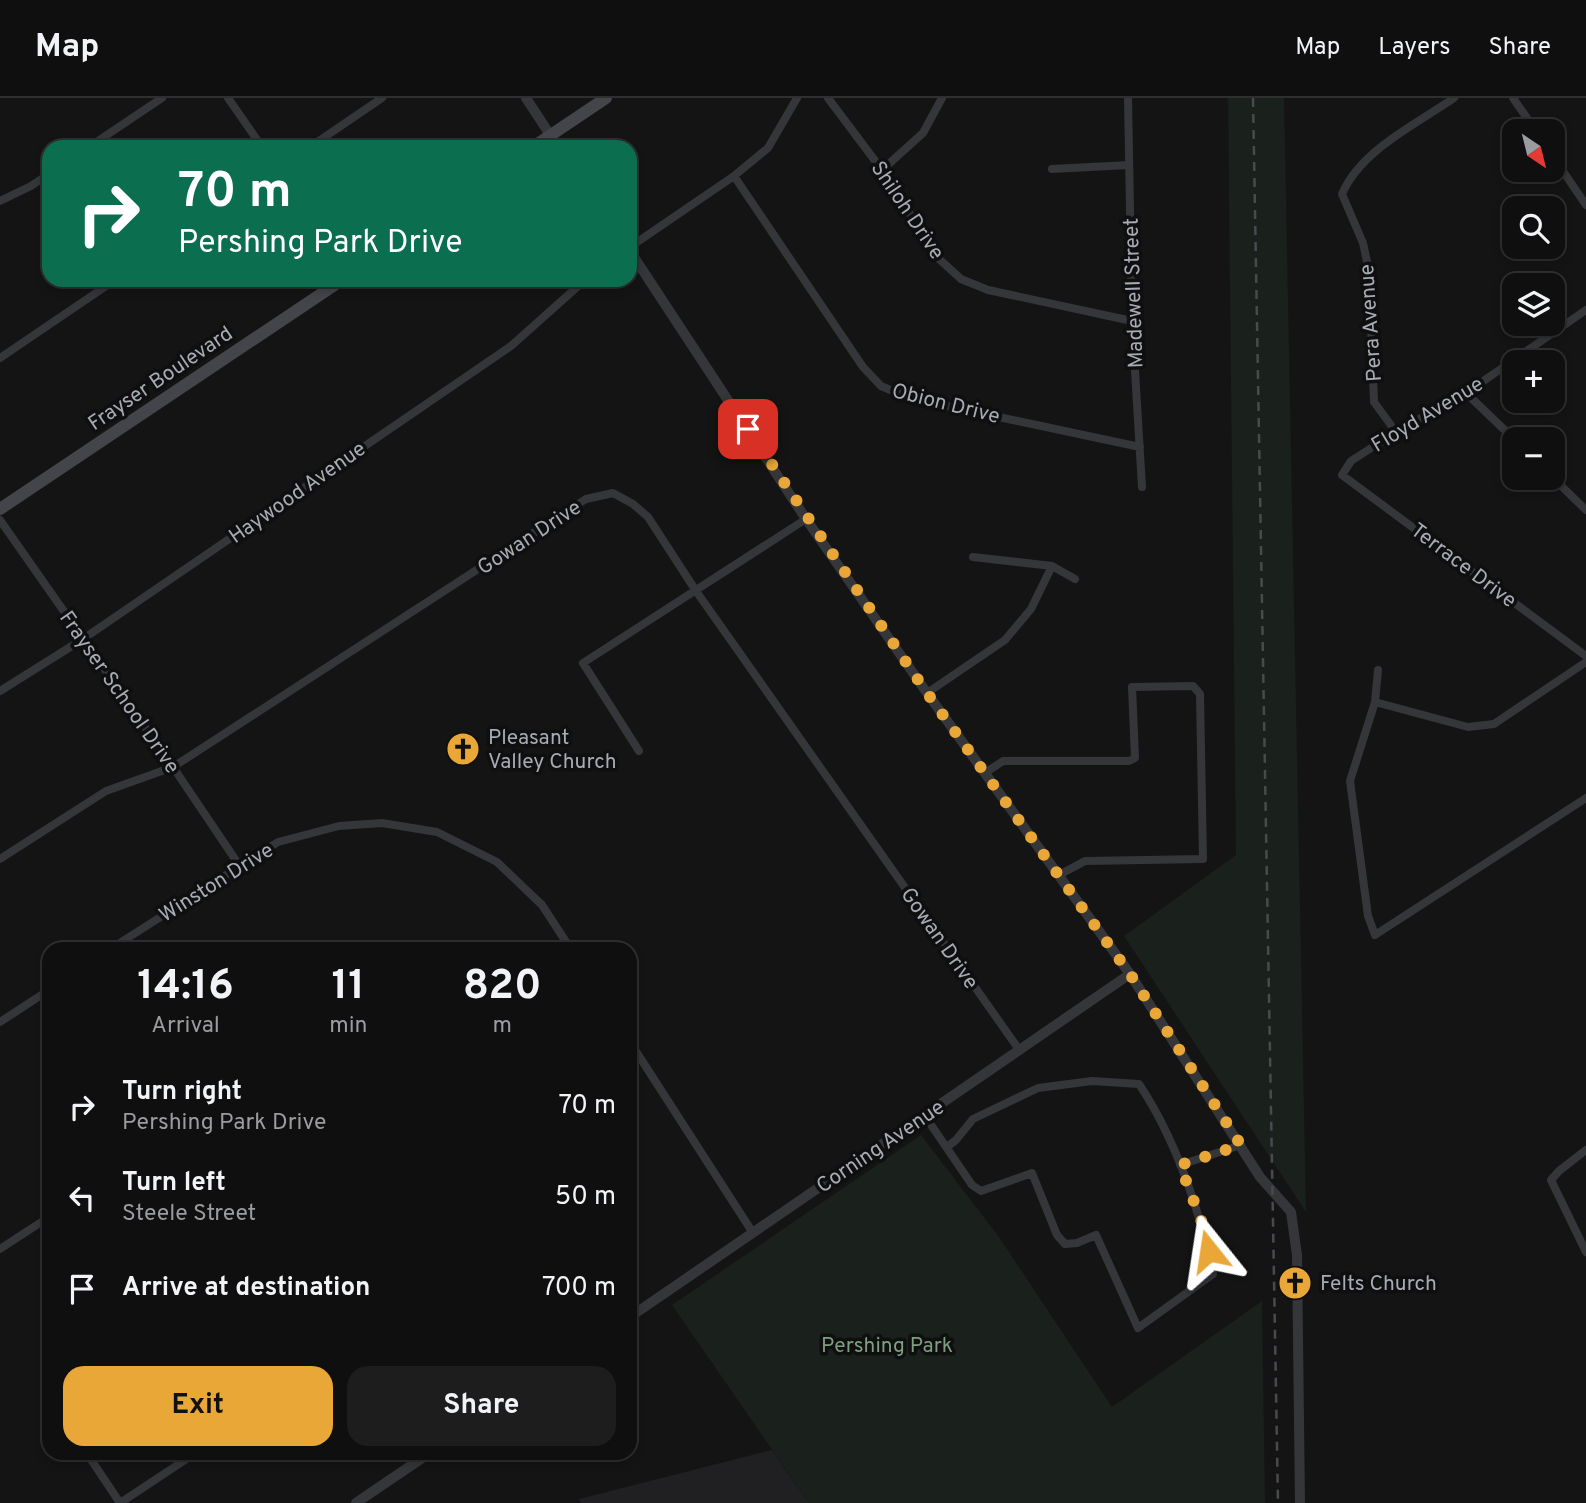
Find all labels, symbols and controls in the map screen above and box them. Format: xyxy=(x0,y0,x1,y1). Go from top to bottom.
text: Map xyxy=(35,27,99,69)
text: Map xyxy=(1295,33,1340,63)
text: Layers xyxy=(1378,33,1450,63)
text: Share xyxy=(1488,33,1551,63)
north arrow xyxy=(1502,119,1564,182)
map controls xyxy=(1502,119,1565,490)
street label: Shiloh Drive xyxy=(864,156,950,265)
text: 70 m xyxy=(178,163,292,225)
icon: right xyxy=(63,168,154,259)
button: search xyxy=(1502,196,1565,259)
street label: Madewell Street xyxy=(1118,217,1151,369)
text: Pershing Park Drive xyxy=(178,224,462,264)
street label: Pera Avenue xyxy=(1354,263,1389,383)
button: layers xyxy=(1502,273,1565,336)
street label: Frayser Boulevard xyxy=(83,321,238,438)
button: + xyxy=(1502,350,1565,413)
street label: Floyd Avenue xyxy=(1367,371,1489,459)
street label: Obion Drive xyxy=(889,378,1003,431)
pin xyxy=(718,399,778,459)
icon: arrive xyxy=(729,410,767,448)
button: − xyxy=(1502,427,1565,490)
street label: Haywood Avenue xyxy=(224,436,372,551)
street label: Gowan Drive xyxy=(473,495,587,582)
street label: Terrace Drive xyxy=(1405,518,1521,615)
street label: Frayser School Drive xyxy=(52,606,185,780)
place label: Pleasant Valley Church xyxy=(488,725,617,776)
church icon: Pleasant Valley Church xyxy=(444,730,482,768)
street label: Winston Drive xyxy=(154,837,279,929)
street label: Gowan Drive xyxy=(894,883,984,995)
text: 14:16 xyxy=(137,961,234,1014)
text: 11 xyxy=(332,961,365,1014)
text: 820 xyxy=(463,961,542,1014)
text: Arrival xyxy=(151,1012,220,1041)
text: min xyxy=(329,1012,368,1041)
text: m xyxy=(492,1012,512,1041)
text: Turn right xyxy=(122,1076,242,1109)
icon: right xyxy=(63,1088,101,1126)
text: 70 m xyxy=(558,1090,616,1123)
street label: Corning Avenue xyxy=(812,1094,950,1200)
text: Pershing Park Drive xyxy=(122,1109,326,1138)
text: Turn left xyxy=(122,1167,226,1200)
icon: left xyxy=(63,1179,101,1217)
text: 50 m xyxy=(555,1181,616,1214)
text: Steele Street xyxy=(122,1200,256,1229)
position arrow xyxy=(1172,1214,1246,1288)
church icon: Felts Church xyxy=(1276,1264,1314,1302)
icon: arrive xyxy=(63,1270,101,1308)
place label: Felts Church xyxy=(1320,1271,1437,1298)
text: Arrive at destination xyxy=(122,1272,370,1305)
text: 700 m xyxy=(542,1272,616,1305)
park label: Pershing Park xyxy=(821,1333,953,1360)
button: Exit xyxy=(63,1366,333,1446)
button: Share xyxy=(347,1366,616,1446)

